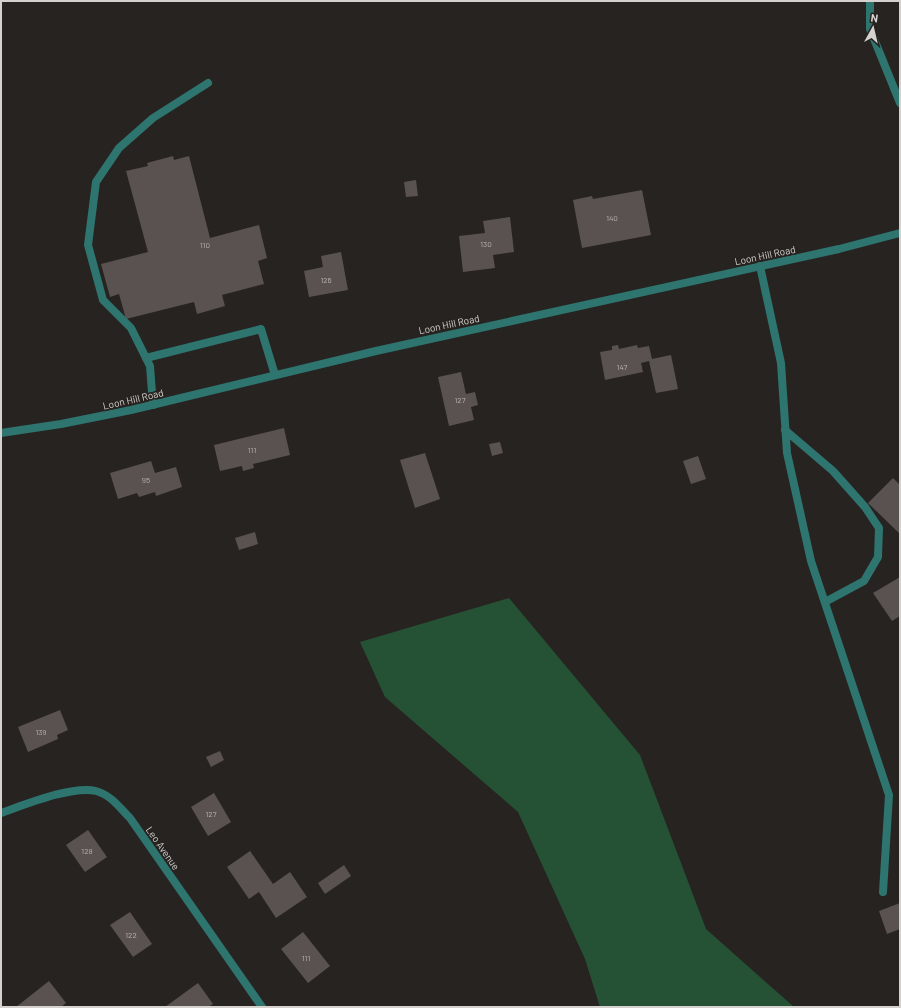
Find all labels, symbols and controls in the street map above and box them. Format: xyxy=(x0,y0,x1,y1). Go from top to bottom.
north arrow xyxy=(853,8,893,48)
text: N xyxy=(870,11,879,25)
house number: 140 xyxy=(606,213,618,223)
house number: 130 xyxy=(480,239,492,249)
house number: 110 xyxy=(200,240,210,250)
street label: Loon Hill Road xyxy=(734,243,796,267)
house number: 126 xyxy=(320,275,332,285)
street label: Loon Hill Road xyxy=(418,312,480,336)
house number: 147 xyxy=(617,362,628,372)
street label: Loon Hill Road xyxy=(102,386,164,412)
house number: 127 xyxy=(455,395,466,405)
house number: 111 xyxy=(248,445,256,455)
house number: 95 xyxy=(142,475,150,485)
house number: 139 xyxy=(35,727,47,737)
house number: 127 xyxy=(206,809,217,819)
street label: Leo Avenue xyxy=(144,824,182,872)
house number: 128 xyxy=(81,846,93,856)
house number: 122 xyxy=(125,930,137,940)
house number: 111 xyxy=(302,953,310,963)

